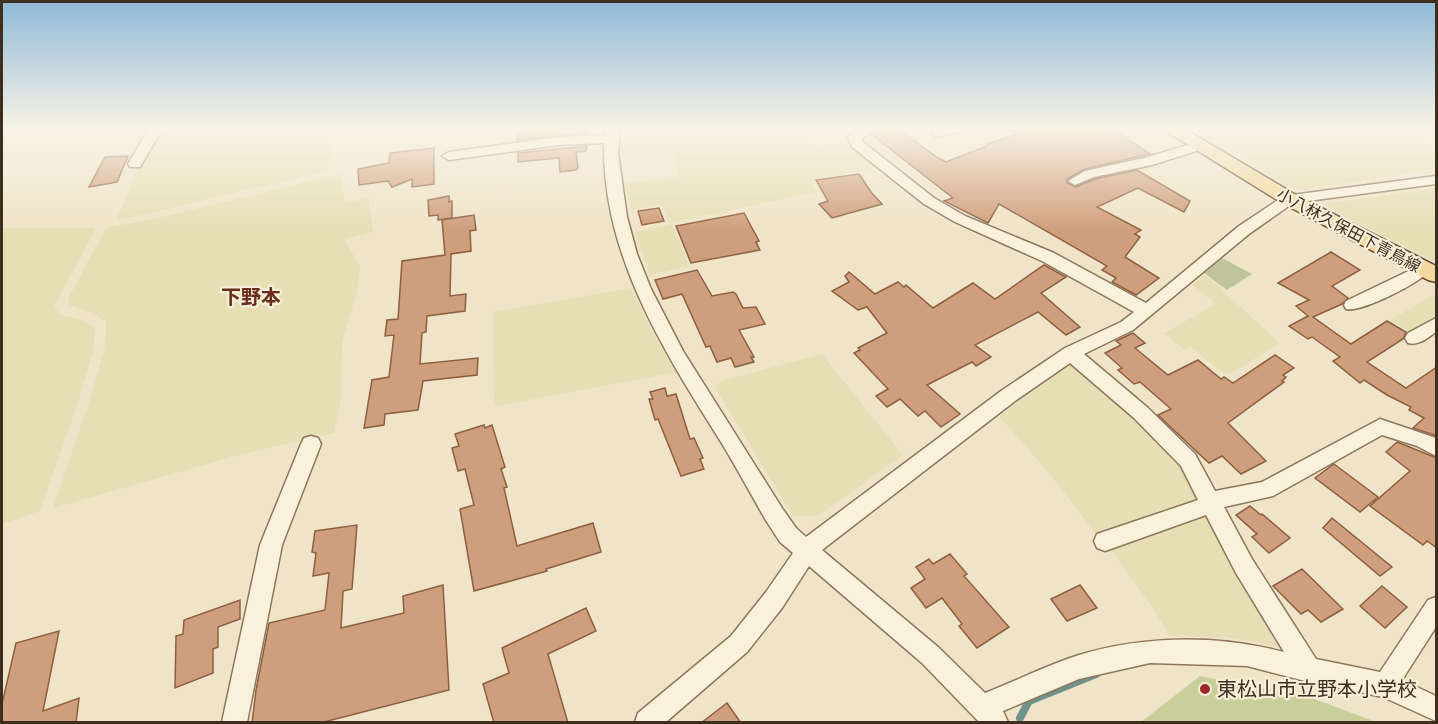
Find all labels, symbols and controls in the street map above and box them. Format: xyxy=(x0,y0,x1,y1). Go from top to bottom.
street label: 小八林久保田下青鳥線 xyxy=(1274,183,1425,276)
district label: 下野本 xyxy=(221,282,281,309)
place label: 東松山市立野本小学校 xyxy=(1217,674,1417,701)
marker: 東松山市立野本小学校 xyxy=(1198,682,1212,696)

